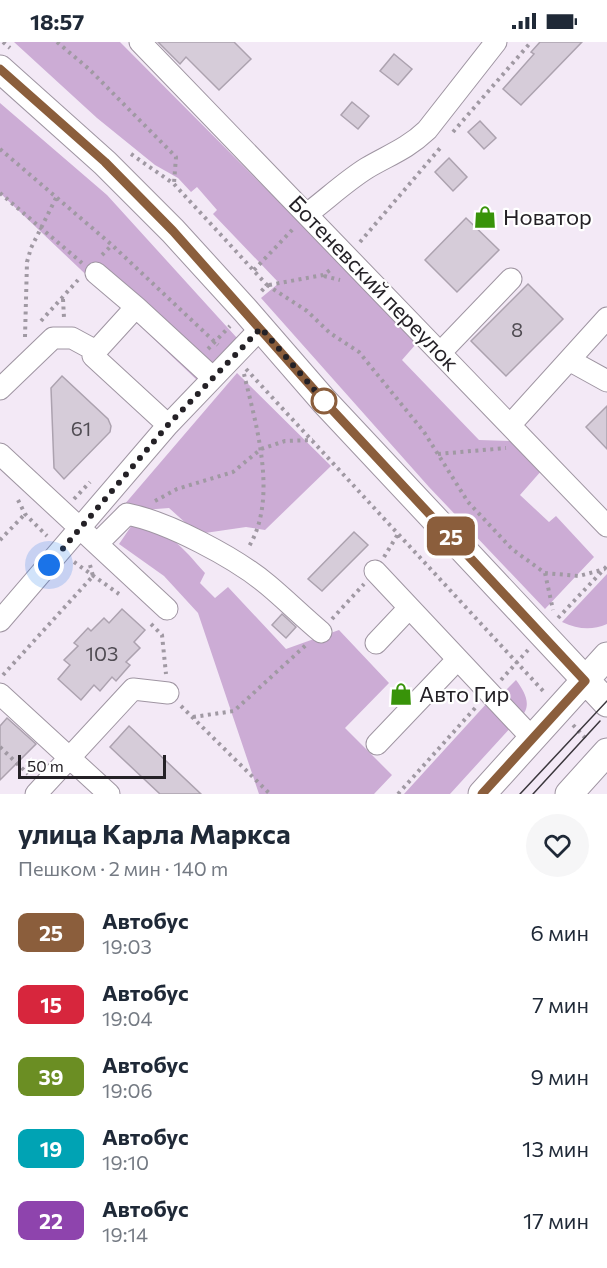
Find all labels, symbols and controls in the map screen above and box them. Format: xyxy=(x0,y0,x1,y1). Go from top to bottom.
text: 18:57 xyxy=(30,8,84,35)
street label: Ботеневский переулок xyxy=(284,189,465,376)
place label: Новатор xyxy=(503,203,592,230)
shop icon: Новатор xyxy=(472,204,498,230)
house number: 8 xyxy=(511,317,523,341)
unlabelled marker xyxy=(311,388,337,414)
house number: 61 xyxy=(71,416,91,440)
line badge: 25 xyxy=(424,516,478,556)
text: 25 xyxy=(439,524,463,549)
your location xyxy=(34,550,64,580)
house number: 103 xyxy=(86,641,118,665)
place label: Авто Гир xyxy=(419,680,509,707)
shop icon: Авто Гир xyxy=(388,681,414,707)
scale bar xyxy=(18,752,166,780)
text: 50 m xyxy=(27,756,64,775)
button: heart xyxy=(526,814,589,877)
text: улица Карла Маркса xyxy=(18,816,291,850)
text: Пешком · 2 мин · 140 m xyxy=(18,856,228,880)
text: Автобус xyxy=(102,907,189,934)
text: 6 мин xyxy=(531,919,589,946)
text: 25 xyxy=(39,920,63,945)
text: 19:03 xyxy=(102,934,152,958)
text: Автобус xyxy=(102,979,189,1006)
text: 7 мин xyxy=(532,991,589,1018)
text: 15 xyxy=(40,992,62,1017)
text: 19:04 xyxy=(102,1006,152,1030)
text: Автобус xyxy=(102,1051,189,1078)
text: 9 мин xyxy=(531,1063,589,1090)
text: 39 xyxy=(38,1064,64,1089)
text: 19:06 xyxy=(102,1078,153,1102)
text: Автобус xyxy=(102,1123,189,1150)
text: 13 мин xyxy=(522,1135,589,1162)
text: 19 xyxy=(40,1136,62,1161)
text: 19:10 xyxy=(102,1150,149,1174)
text: Автобус xyxy=(102,1195,189,1222)
text: 17 мин xyxy=(523,1207,589,1234)
text: 22 xyxy=(39,1208,63,1233)
text: 19:14 xyxy=(102,1222,148,1246)

